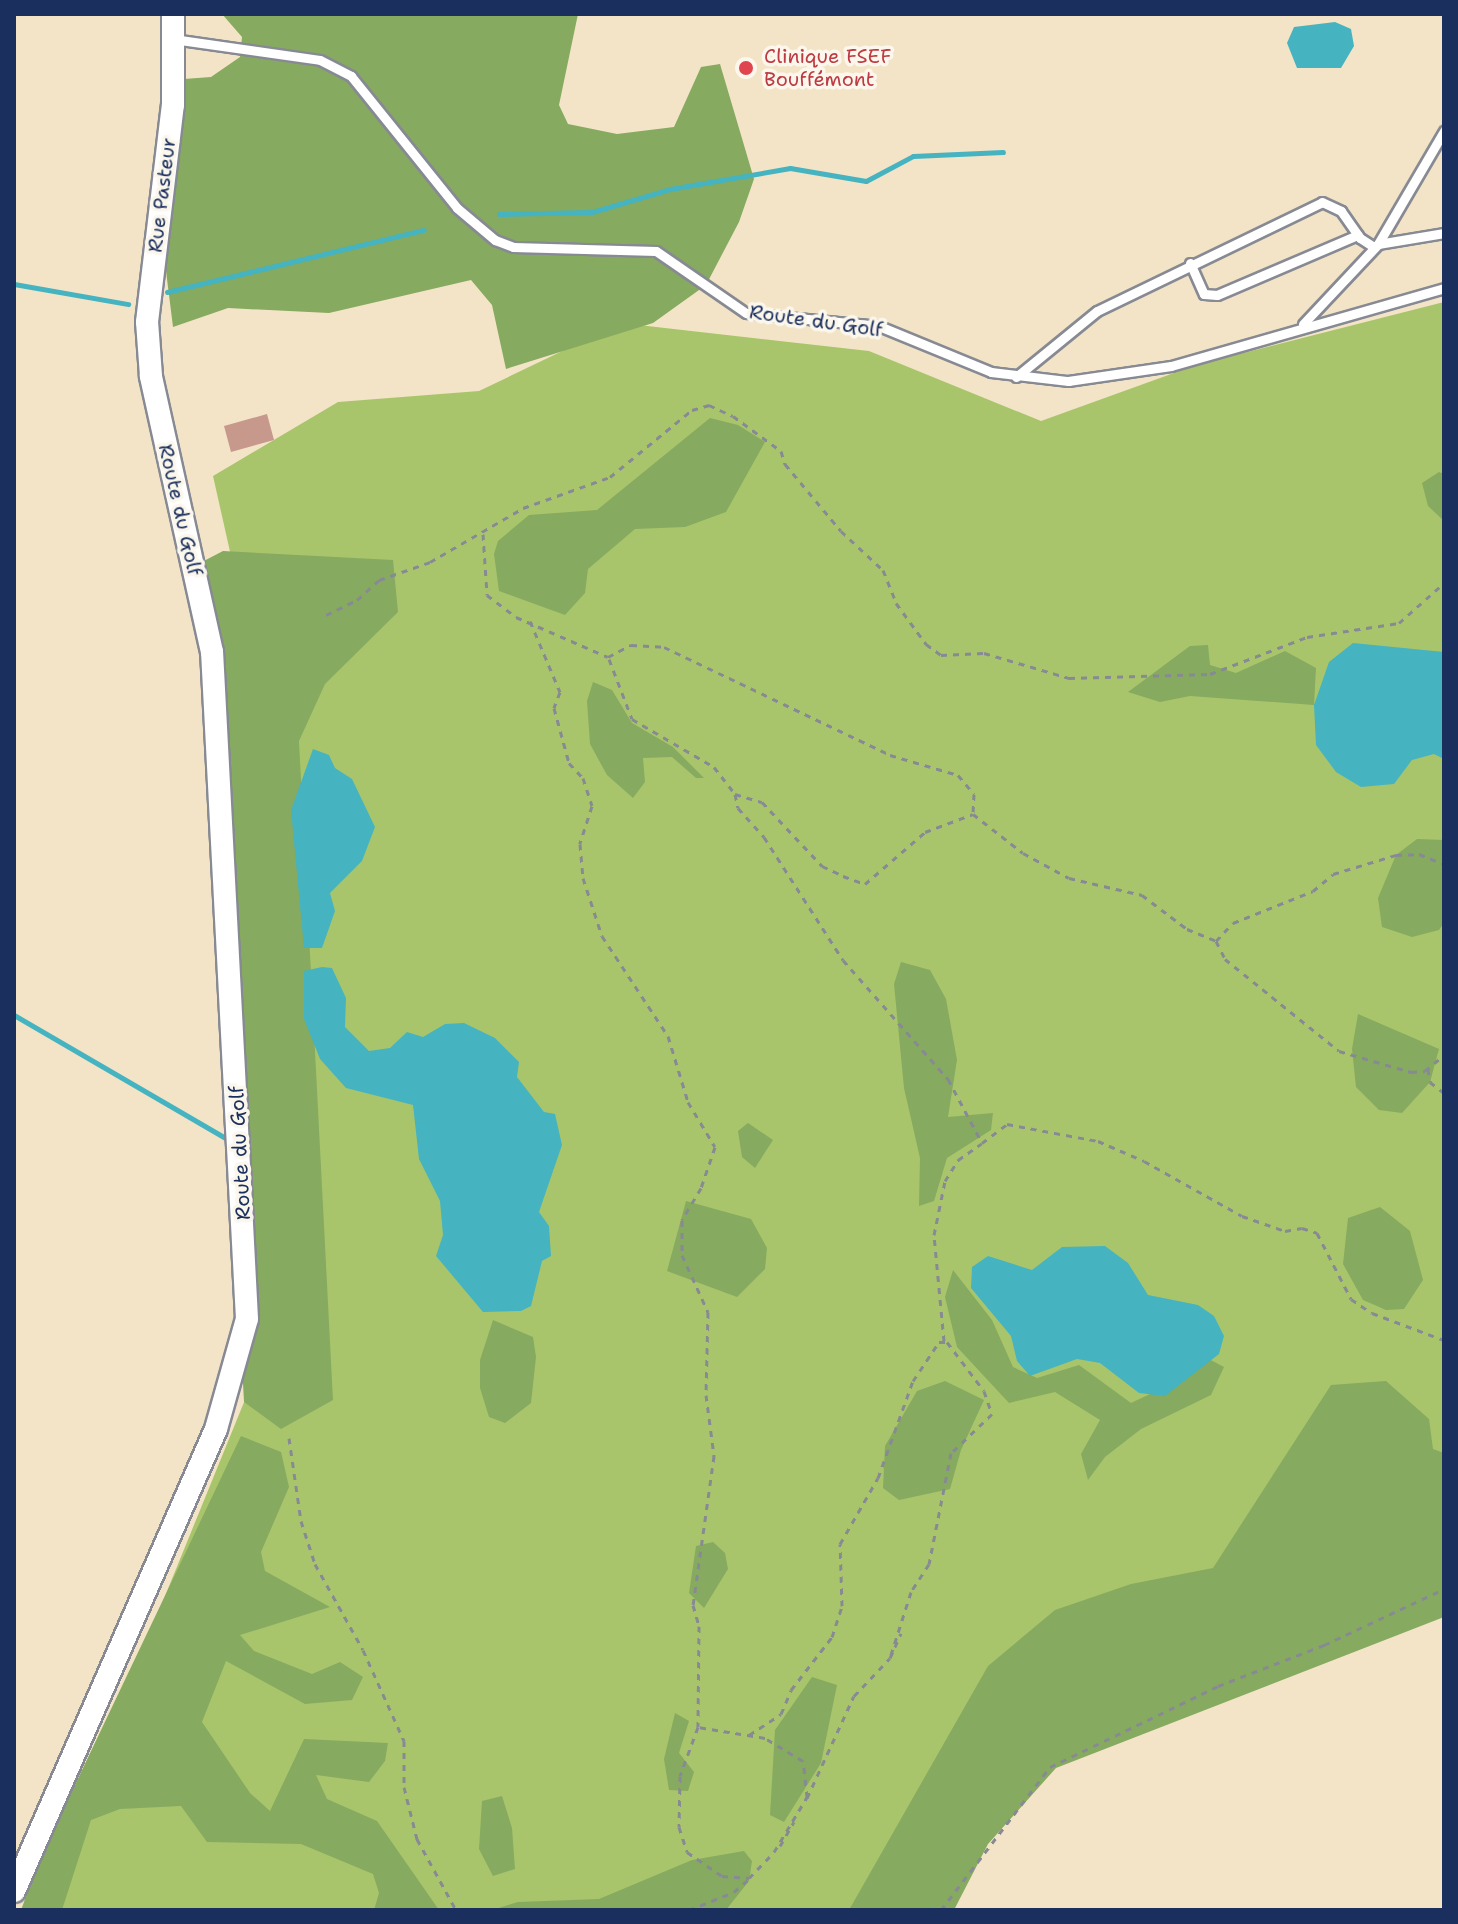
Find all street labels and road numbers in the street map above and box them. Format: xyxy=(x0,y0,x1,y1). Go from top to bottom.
street label: Rue Pasteur xyxy=(143,136,181,254)
street label: Route du Golf xyxy=(748,300,884,342)
street label: Route du Golf xyxy=(153,442,207,578)
street label: Route du Golf xyxy=(225,1085,255,1221)

